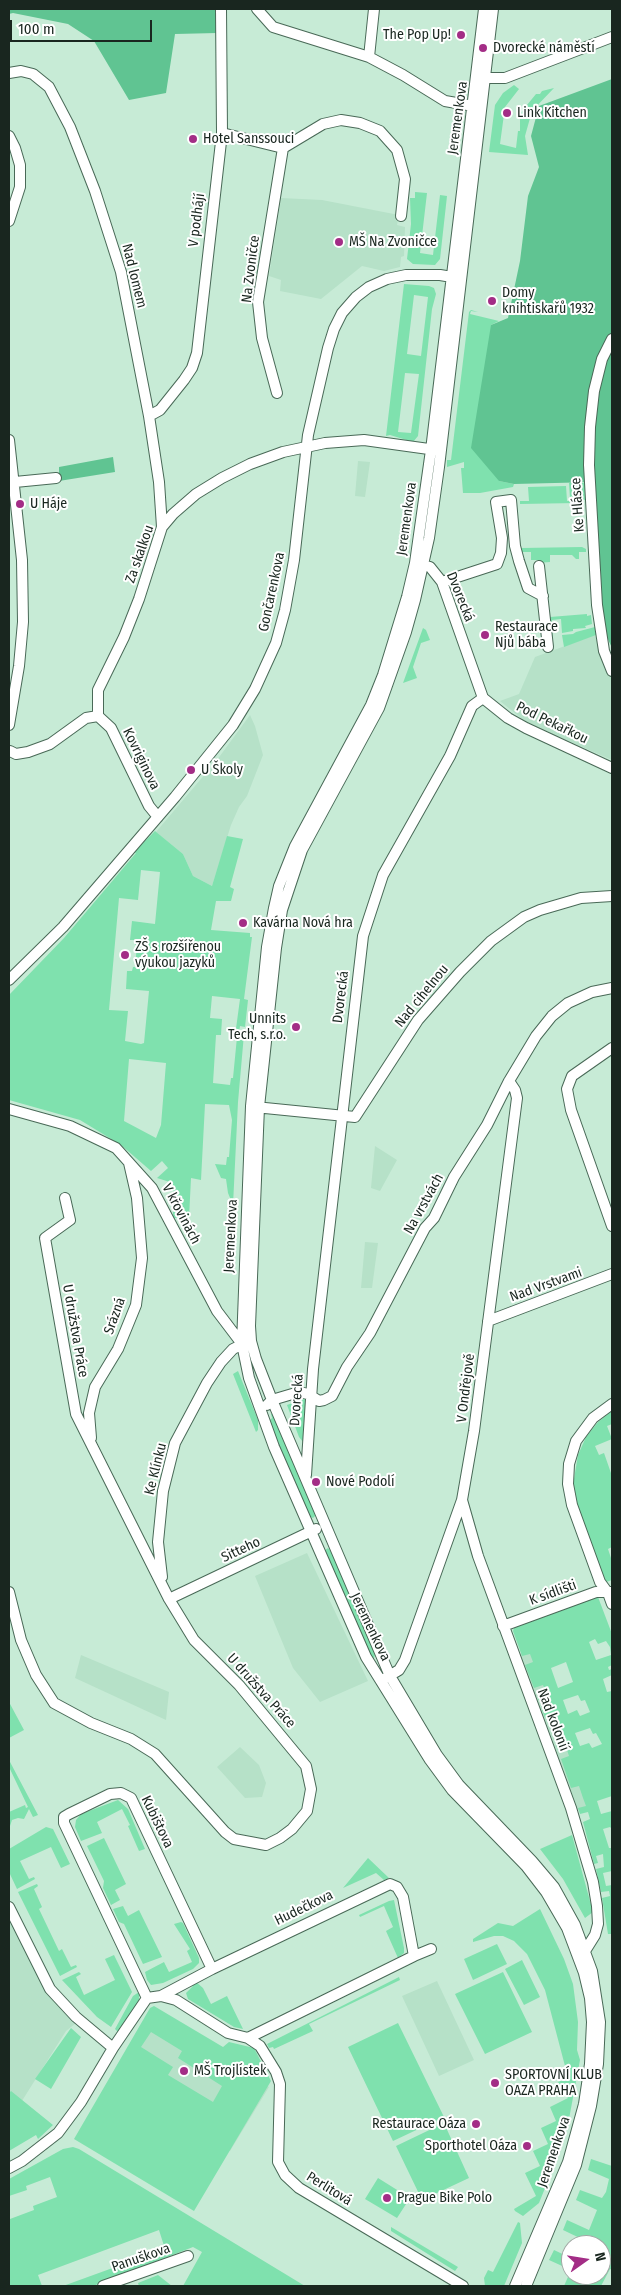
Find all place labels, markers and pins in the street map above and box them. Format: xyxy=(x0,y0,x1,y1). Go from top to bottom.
place label: The Pop Up! xyxy=(383,27,451,43)
marker: The Pop Up! xyxy=(455,29,467,41)
place label: Dvorecké náměstí xyxy=(493,40,595,56)
marker: Dvorecké náměstí xyxy=(477,42,489,54)
place label: Link Kitchen xyxy=(517,105,587,121)
marker: Link Kitchen xyxy=(501,107,513,119)
place label: Hotel Sanssouci xyxy=(203,131,294,147)
marker: Hotel Sanssouci xyxy=(187,133,199,145)
place label: MŠ Na Zvoničce xyxy=(349,234,437,250)
marker: MŠ Na Zvoničce xyxy=(333,236,345,248)
place label: Domy knihtiskařů 1932 xyxy=(502,285,594,318)
marker: Domy knihtiskařů 1932 xyxy=(486,295,498,307)
place label: U Háje xyxy=(30,496,67,512)
marker: U Háje xyxy=(14,498,26,510)
place label: Restaurace Njů bába xyxy=(495,619,558,652)
marker: Restaurace Njů bába xyxy=(479,629,491,641)
place label: U Školy xyxy=(201,762,243,778)
marker: U Školy xyxy=(185,764,197,776)
place label: Kavárna Nová hra xyxy=(253,915,353,931)
marker: Kavárna Nová hra xyxy=(237,917,249,929)
place label: ZŠ s rozšířenou výukou jazyků xyxy=(135,939,221,972)
marker: ZŠ s rozšířenou výukou jazyků xyxy=(119,949,131,961)
place label: Unnits Tech, s.r.o. xyxy=(228,1011,286,1044)
marker: Unnits Tech, s.r.o. xyxy=(290,1021,302,1033)
place label: Nové Podolí xyxy=(326,1474,395,1490)
marker: Nové Podolí xyxy=(310,1476,322,1488)
place label: MŠ Trojlístek xyxy=(194,2063,266,2079)
marker: MŠ Trojlístek xyxy=(178,2065,190,2077)
place label: SPORTOVNÍ KLUB OAZA PRAHA xyxy=(505,2067,602,2100)
marker: SPORTOVNÍ KLUB OAZA PRAHA xyxy=(489,2077,501,2089)
place label: Restaurace Oáza xyxy=(372,2116,466,2132)
marker: Restaurace Oáza xyxy=(470,2118,482,2130)
place label: Sporthotel Oáza xyxy=(425,2138,517,2154)
marker: Sporthotel Oáza xyxy=(521,2140,533,2152)
place label: Prague Bike Polo xyxy=(397,2190,492,2206)
marker: Prague Bike Polo xyxy=(381,2192,393,2204)

